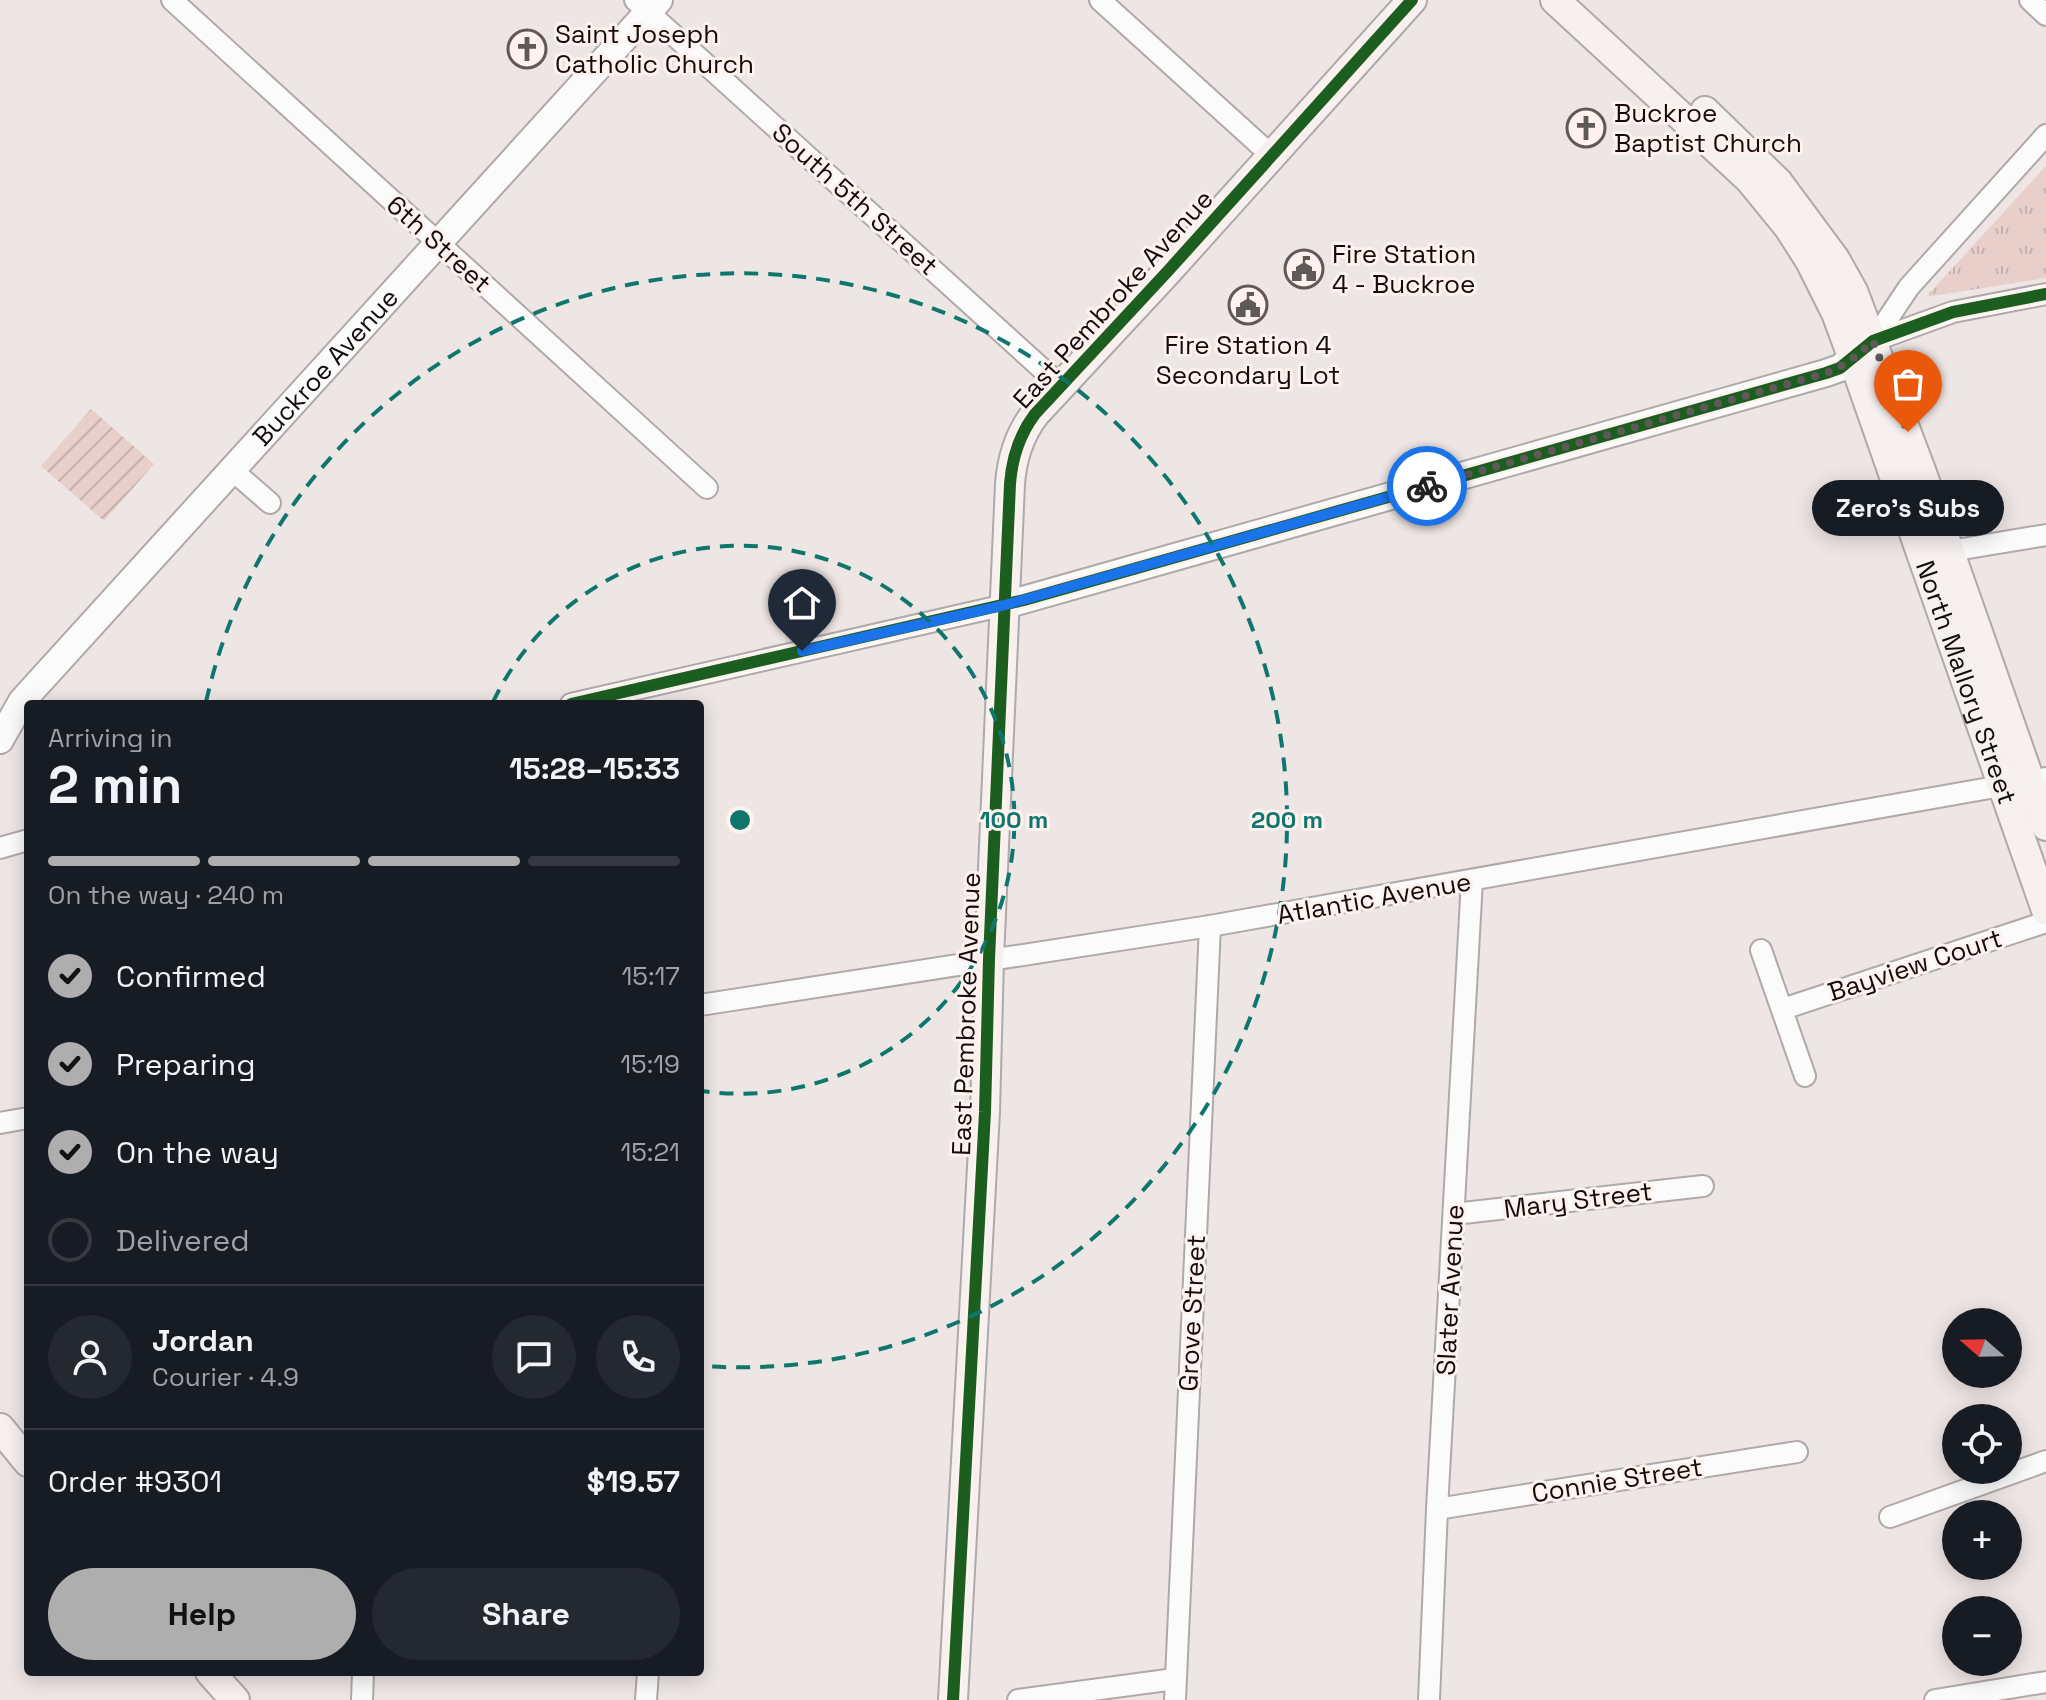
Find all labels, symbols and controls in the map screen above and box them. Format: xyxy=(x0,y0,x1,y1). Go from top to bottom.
place label: Saint Joseph Catholic Church xyxy=(555,17,754,81)
church icon: Saint Joseph Catholic Church xyxy=(506,28,548,70)
place label: Buckroe Baptist Church xyxy=(1614,96,1802,160)
church icon: Buckroe Baptist Church xyxy=(1565,107,1607,149)
street label: South 5th Street xyxy=(765,115,945,283)
street label: East Pembroke Avenue xyxy=(1006,182,1220,416)
street label: 6th Street xyxy=(379,188,499,300)
place label: Fire Station 4 - Buckroe xyxy=(1332,237,1476,301)
public building icon: Fire Station 4 - Buckroe xyxy=(1283,248,1325,290)
street label: Buckroe Avenue xyxy=(245,281,406,453)
public building icon: Fire Station 4 Secondary Lot xyxy=(1227,284,1269,326)
place label: Fire Station 4 Secondary Lot xyxy=(1156,328,1340,392)
pin xyxy=(1874,350,1942,432)
icon: bag xyxy=(1886,362,1930,406)
courier xyxy=(1387,446,1467,526)
icon: bike xyxy=(1405,464,1449,508)
callout: Zero's Subs xyxy=(1812,480,2004,536)
text: Zero's Subs xyxy=(1836,491,1980,525)
street label: North Mallory Street xyxy=(1908,556,2025,809)
pin xyxy=(768,569,836,651)
icon: home xyxy=(780,581,824,625)
text: Arriving in xyxy=(48,721,172,755)
text: 15:28–15:33 xyxy=(509,749,680,788)
text: 2 min xyxy=(48,752,182,818)
text: 100 m xyxy=(980,804,1048,835)
text: 200 m xyxy=(1251,804,1323,835)
centre of rings xyxy=(726,806,754,834)
street label: Atlantic Avenue xyxy=(1274,864,1474,932)
street label: East Pembroke Avenue xyxy=(944,872,988,1156)
text: On the way · 240 m xyxy=(48,878,284,912)
street label: Bayview Court xyxy=(1824,921,2006,1009)
icon: check xyxy=(48,954,92,998)
text: Confirmed xyxy=(116,957,266,996)
text: 15:17 xyxy=(621,959,680,993)
icon: check xyxy=(48,1042,92,1086)
text: Preparing xyxy=(116,1045,255,1084)
text: 15:19 xyxy=(620,1047,680,1081)
icon: check xyxy=(48,1130,92,1174)
text: On the way xyxy=(116,1133,279,1172)
text: 15:21 xyxy=(620,1135,680,1169)
street label: Mary Street xyxy=(1502,1174,1654,1226)
street label: Slater Avenue xyxy=(1429,1204,1471,1376)
text: Delivered xyxy=(116,1221,250,1260)
street label: Grove Street xyxy=(1171,1234,1213,1392)
north arrow xyxy=(1942,1308,2022,1388)
map controls xyxy=(1942,1308,2022,1676)
button: person xyxy=(48,1315,132,1399)
button: chat xyxy=(492,1315,576,1399)
button: phone xyxy=(596,1315,680,1399)
text: Jordan xyxy=(152,1321,254,1360)
text: Courier · 4.9 xyxy=(152,1360,299,1394)
button: locate xyxy=(1942,1404,2022,1484)
street label: Connie Street xyxy=(1529,1450,1705,1510)
text: Order #9301 xyxy=(48,1462,222,1501)
text: $19.57 xyxy=(587,1462,680,1501)
button: + xyxy=(1942,1500,2022,1580)
button: Help xyxy=(48,1568,356,1660)
button: Share xyxy=(372,1568,680,1660)
button: − xyxy=(1942,1596,2022,1676)

